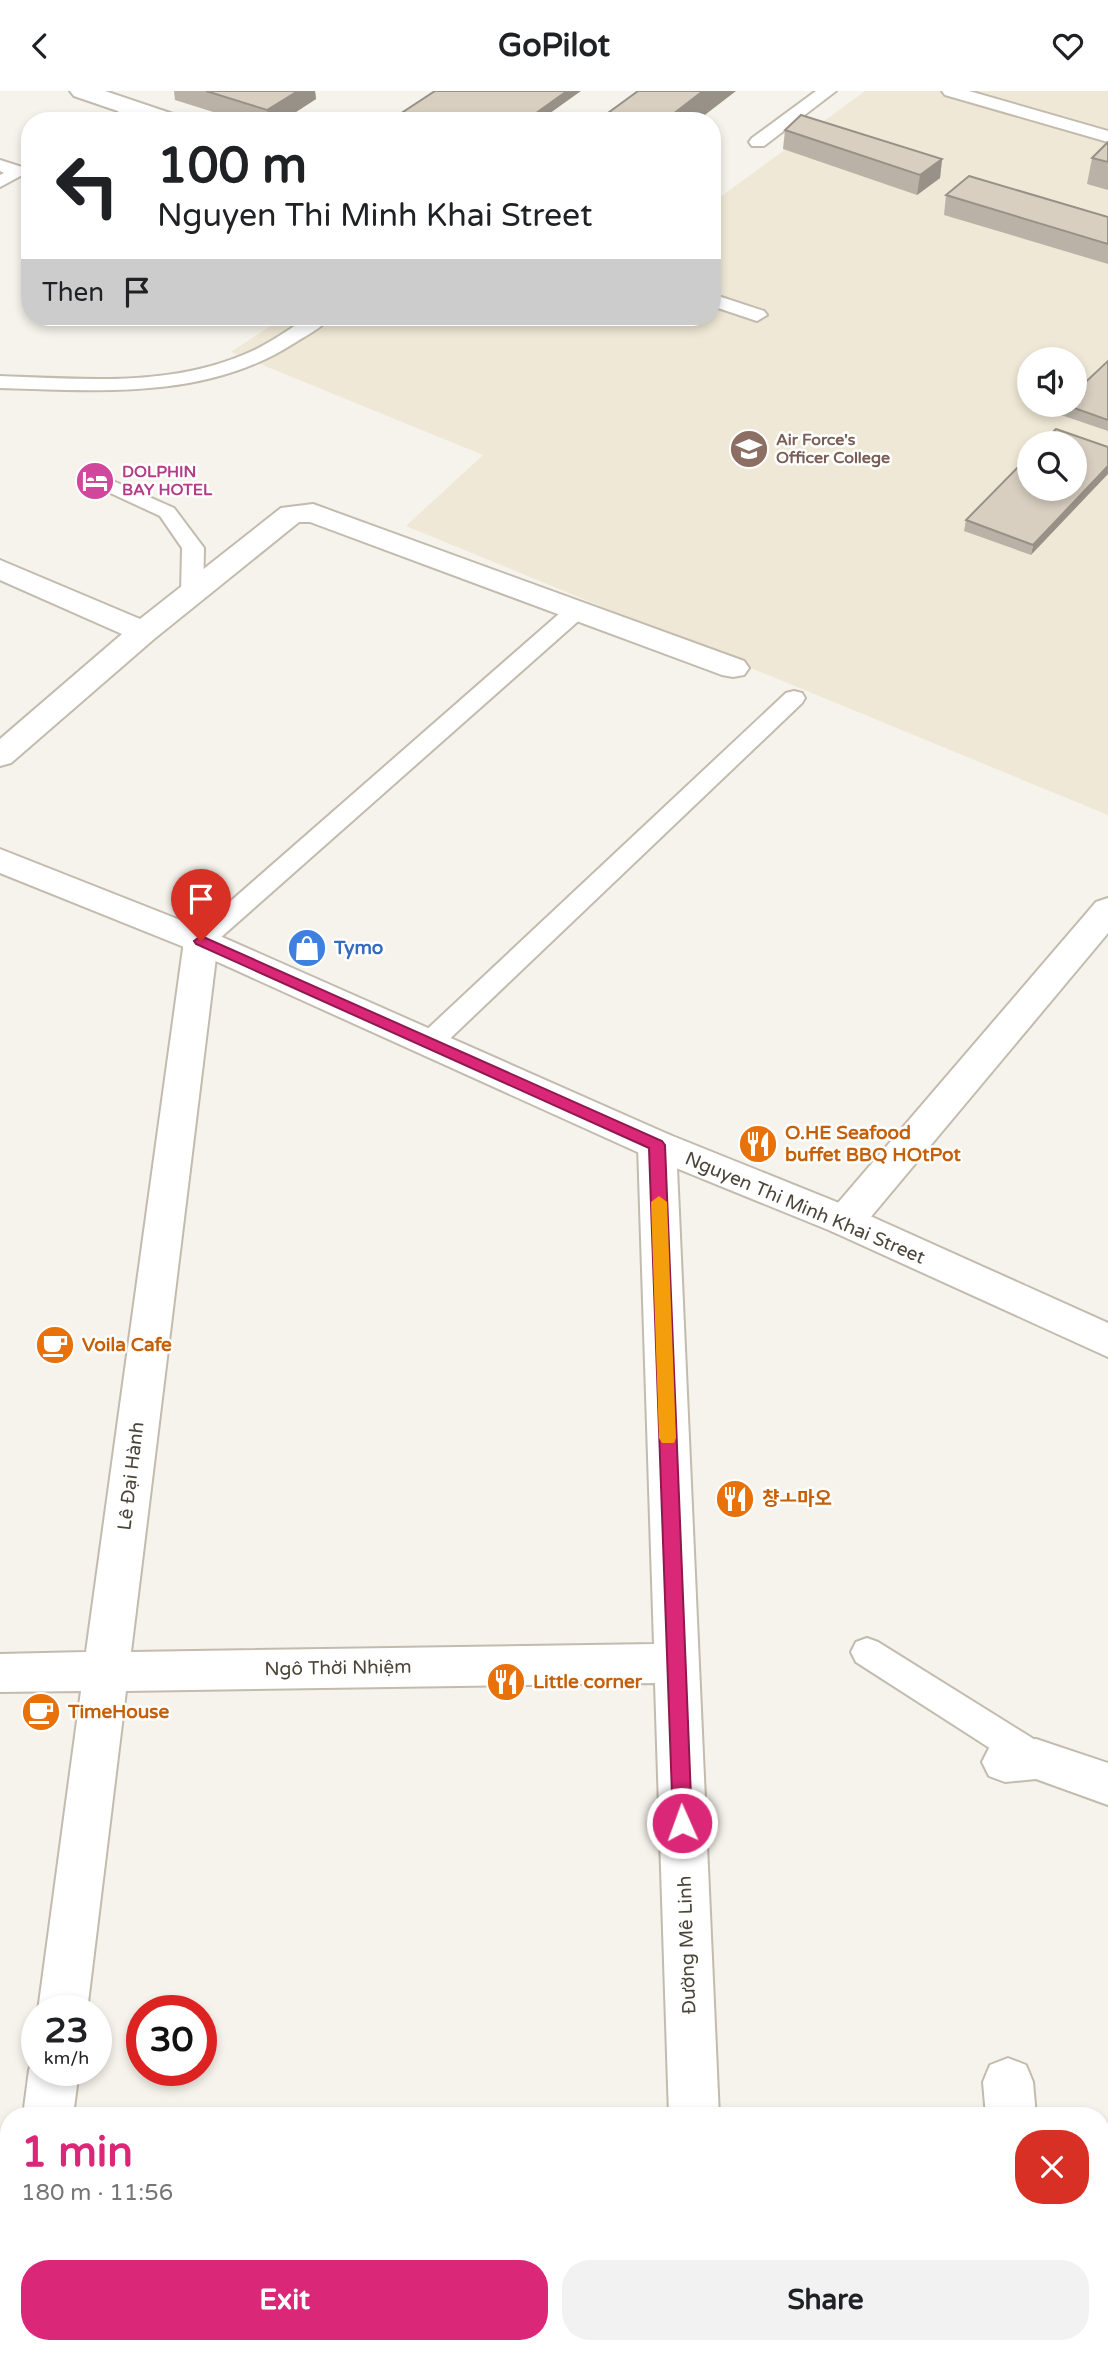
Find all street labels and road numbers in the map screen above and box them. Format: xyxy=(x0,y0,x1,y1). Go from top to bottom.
street label: Nguyen Thi Minh Khai Street xyxy=(682,1147,928,1269)
street label: Lê Đại Hành xyxy=(113,1420,149,1532)
street label: Ngô Thời Nhiệm xyxy=(264,1656,412,1680)
street label: Đường Mê Linh xyxy=(674,1875,700,2015)

